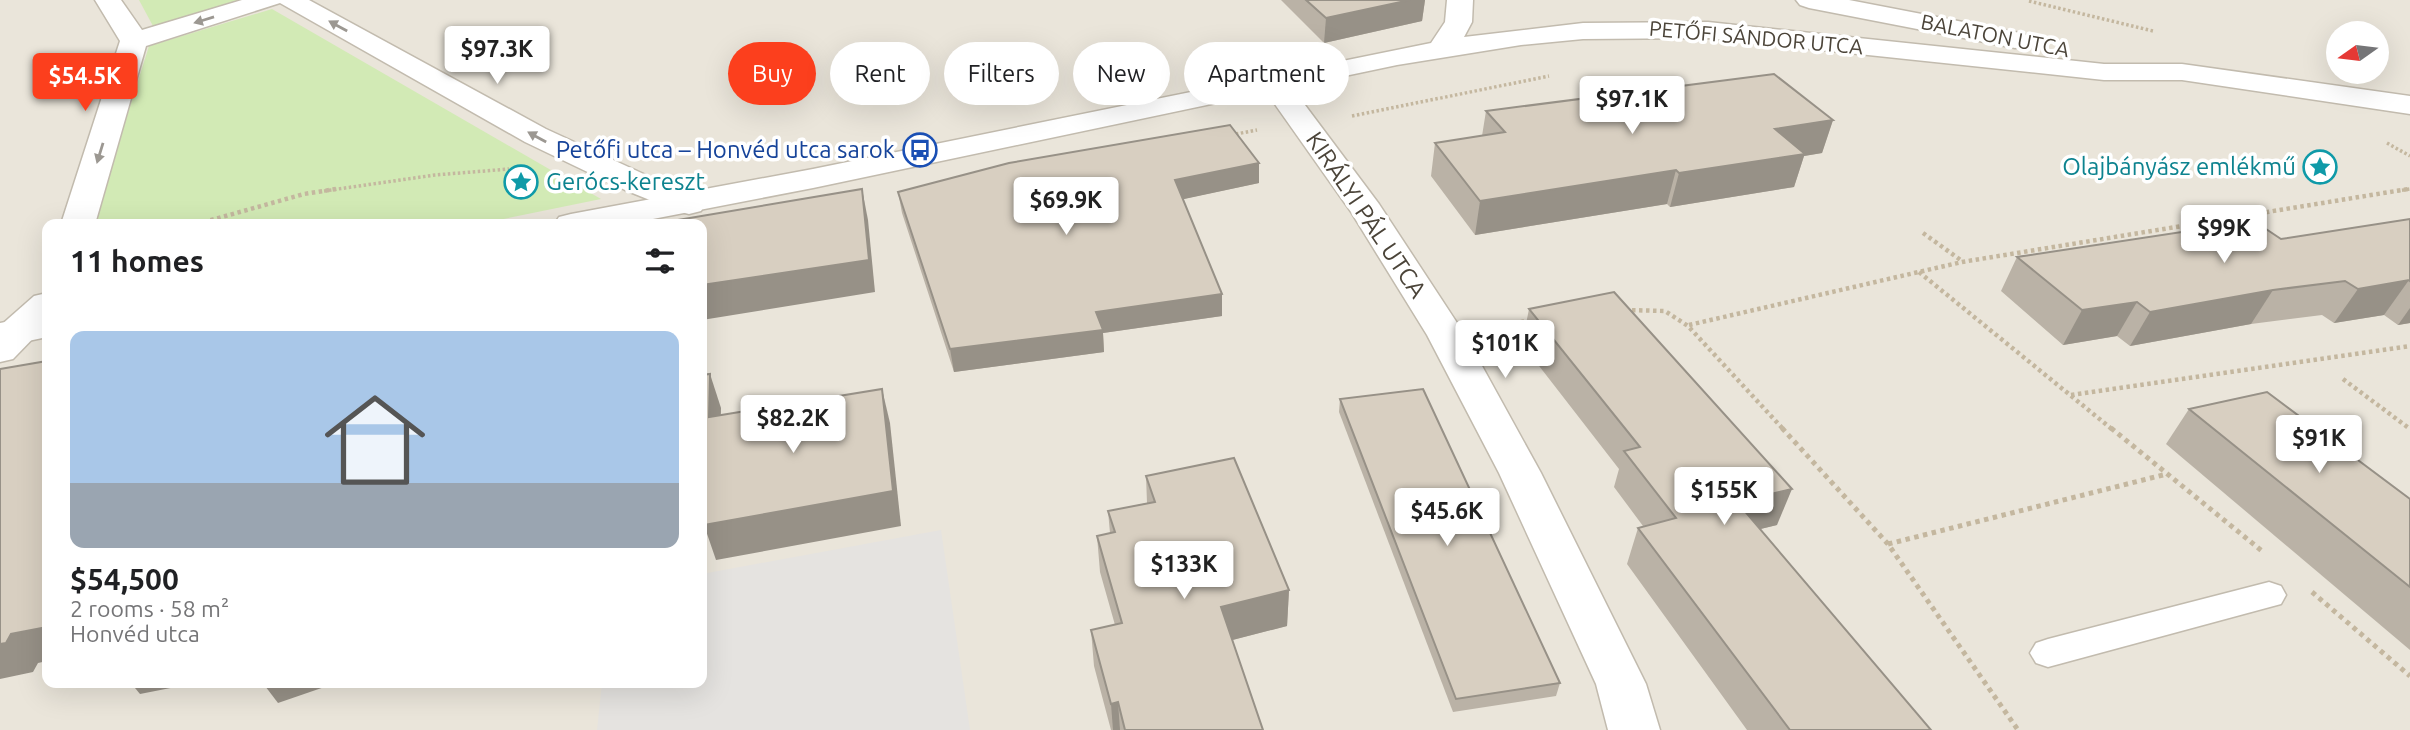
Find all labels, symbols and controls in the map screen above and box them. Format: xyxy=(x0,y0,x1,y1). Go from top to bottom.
street label: BALATON UTCA xyxy=(1919,9,2072,61)
one-way arrow xyxy=(193,15,214,25)
street label: PETŐFI SÁNDOR UTCA xyxy=(1648,16,1864,58)
one-way arrow xyxy=(328,20,347,32)
north arrow xyxy=(2326,21,2389,84)
map controls xyxy=(2326,21,2389,84)
pin: $97.3K xyxy=(440,27,554,86)
text: $97.3K xyxy=(461,36,533,61)
chip: Buy xyxy=(728,42,816,105)
chip: Rent xyxy=(830,42,930,105)
chip: Filters xyxy=(944,42,1059,105)
chip: New xyxy=(1073,42,1170,105)
chip: Apartment xyxy=(1184,42,1349,105)
pin: $54.5K xyxy=(28,54,142,113)
text: $54.5K xyxy=(49,63,121,88)
pin: $97.1K xyxy=(1575,76,1689,136)
text: $97.1K xyxy=(1596,86,1668,111)
street label: KIRÁLYI PÁL UTCA xyxy=(1301,126,1433,303)
one-way arrow xyxy=(527,131,546,143)
bus stop icon: Petőfi utca – Honvéd utca sarok xyxy=(901,131,939,169)
place label: Petőfi utca – Honvéd utca sarok xyxy=(556,136,895,163)
one-way arrow xyxy=(94,143,104,164)
place icon: Olajbányász emlékmű xyxy=(2301,148,2339,186)
place label: Olajbányász emlékmű xyxy=(2062,153,2296,180)
place icon: Gerócs-kereszt xyxy=(502,163,540,201)
place label: Gerócs-kereszt xyxy=(546,168,705,195)
pin: $69.9K xyxy=(1009,177,1123,237)
text: $69.9K xyxy=(1030,187,1102,212)
pin: $99K xyxy=(2183,205,2265,265)
text: $99K xyxy=(2197,215,2251,240)
icon: filters xyxy=(641,242,679,280)
text: 11 homes xyxy=(70,244,204,278)
pin: $101K xyxy=(1456,320,1554,380)
text: $101K xyxy=(1471,330,1539,355)
icon: home xyxy=(312,377,438,503)
pin: $82.2K xyxy=(736,396,850,455)
text: $82.2K xyxy=(757,405,829,430)
pin: $91K xyxy=(2278,416,2360,475)
text: $91K xyxy=(2292,425,2346,450)
pin: $155K xyxy=(1675,468,1773,527)
text: $155K xyxy=(1690,477,1758,502)
pin: $45.6K xyxy=(1390,489,1504,548)
text: $45.6K xyxy=(1411,498,1483,523)
pin: $133K xyxy=(1135,542,1233,601)
text: $133K xyxy=(1150,551,1218,576)
text: $54,500 xyxy=(70,562,179,596)
text: 2 rooms · 58 m² xyxy=(70,596,229,621)
text: Honvéd utca xyxy=(70,621,200,646)

